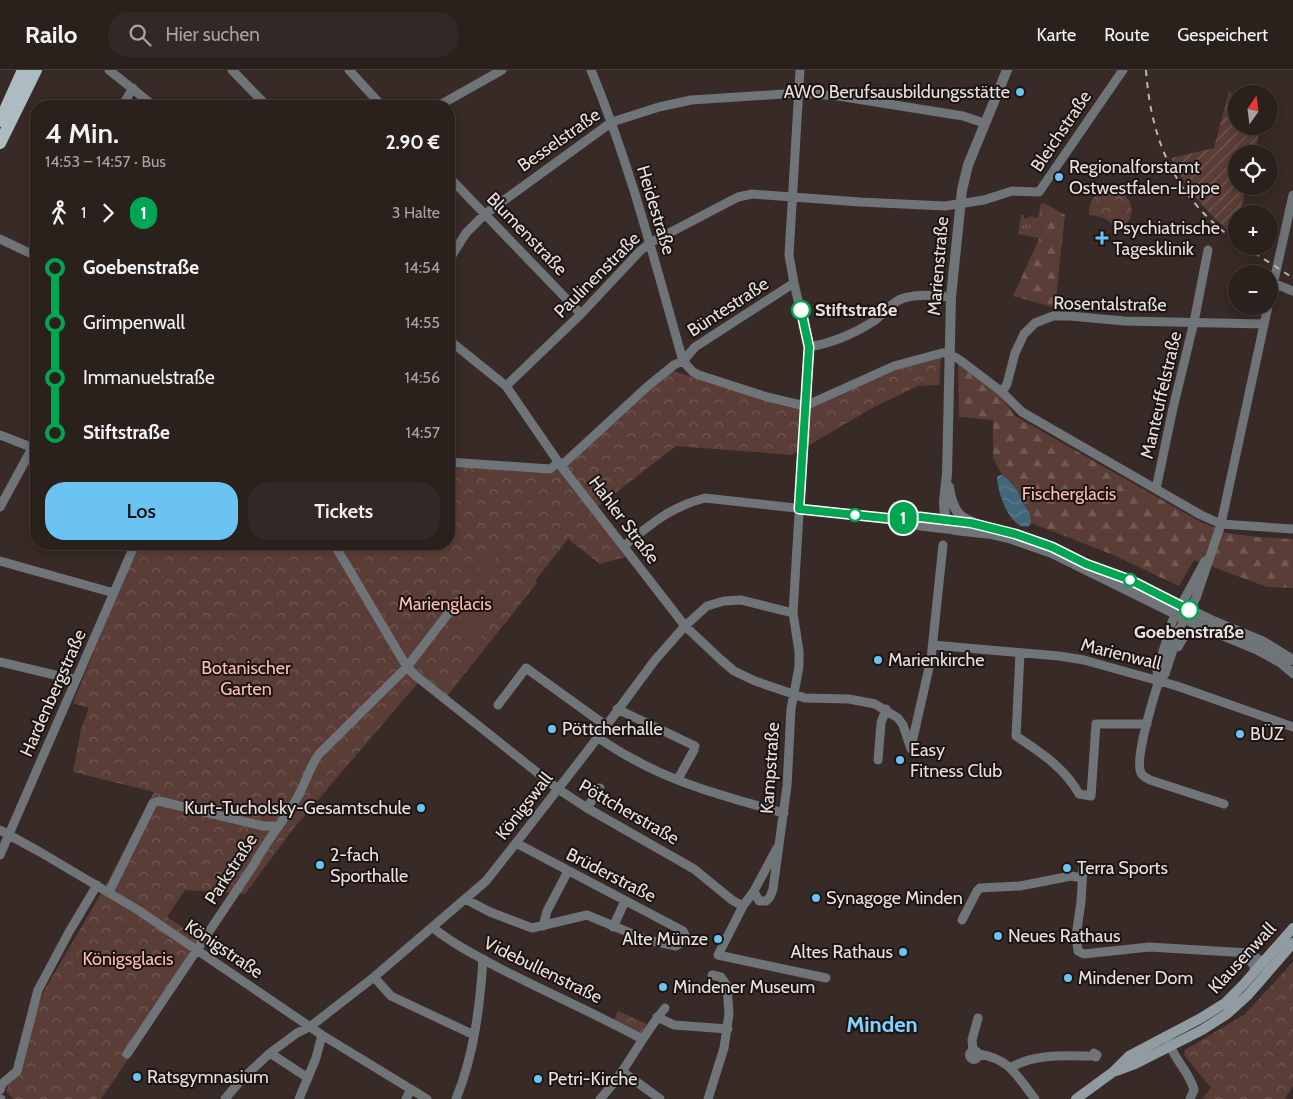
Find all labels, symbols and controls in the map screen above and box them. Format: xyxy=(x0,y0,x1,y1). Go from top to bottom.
search box xyxy=(108,12,458,57)
text: Railo xyxy=(25,20,78,49)
icon: search xyxy=(126,21,154,49)
text: Hier suchen xyxy=(166,23,260,46)
text: Karte xyxy=(1037,24,1076,46)
text: Route xyxy=(1104,24,1149,46)
text: Gespeichert xyxy=(1177,24,1268,46)
place label: AWO Berufsausbildungsstätte xyxy=(784,81,1010,103)
north arrow xyxy=(1228,85,1278,135)
map controls xyxy=(1228,85,1278,315)
marker: AWO Berufsausbildungsstätte xyxy=(1014,86,1026,98)
street label: Bleichstraße xyxy=(1026,86,1096,176)
street label: Besselstraße xyxy=(514,104,604,176)
text: 4 Min. xyxy=(45,116,119,150)
text: 2.90 € xyxy=(385,131,440,154)
button: locate xyxy=(1228,145,1278,195)
text: 14:53 – 14:57 · Bus xyxy=(45,152,166,171)
place label: Regionalforstamt Ostwestfalen-Lippe xyxy=(1069,156,1220,199)
street label: Heidestraße xyxy=(632,163,680,257)
marker: Regionalforstamt Ostwestfalen-Lippe xyxy=(1053,171,1065,183)
street label: Blumenstraße xyxy=(482,188,572,280)
icon: walk xyxy=(45,199,73,227)
icon: forward xyxy=(94,199,122,227)
text: 1 xyxy=(140,202,147,224)
text: 1 xyxy=(81,203,86,222)
text: 3 Halte xyxy=(392,203,440,222)
button: + xyxy=(1228,205,1278,255)
street label: Marienstraße xyxy=(923,216,953,316)
place label: Psychiatrische Tagesklinik xyxy=(1113,217,1220,260)
street label: Paulinenstraße xyxy=(549,227,645,323)
marker: Psychiatrische Tagesklinik xyxy=(1095,231,1109,245)
text: Goebenstraße xyxy=(83,256,199,279)
text: 14:54 xyxy=(404,258,440,277)
button: − xyxy=(1228,265,1278,315)
street label: Büntestraße xyxy=(683,273,773,341)
street label: Rosentalstraße xyxy=(1053,292,1167,316)
place label: Stiftstraße xyxy=(815,299,897,321)
marker: Stiftstraße xyxy=(791,300,811,320)
text: Grimpenwall xyxy=(83,311,185,334)
text: 14:55 xyxy=(405,313,440,332)
street label: Manteuffelstraße xyxy=(1136,329,1186,461)
text: Immanuelstraße xyxy=(83,366,215,389)
text: 14:56 xyxy=(404,368,440,387)
text: Stiftstraße xyxy=(83,421,170,444)
text: 14:57 xyxy=(406,423,440,442)
street label: Hahler Straße xyxy=(584,472,664,568)
button: Los xyxy=(45,482,238,540)
button: Tickets xyxy=(248,482,440,540)
park label: Fischerglacis xyxy=(1022,483,1116,505)
line badge: 1 xyxy=(887,502,919,534)
text: 1 xyxy=(900,507,906,529)
unlabelled marker xyxy=(848,508,862,522)
unlabelled marker xyxy=(1123,573,1137,587)
park label: Marienglacis xyxy=(398,593,492,615)
marker: Goebenstraße xyxy=(1179,600,1199,620)
place label: Goebenstraße xyxy=(1134,621,1244,643)
street label: Hardenbergstraße xyxy=(15,626,91,760)
street label: Marienwall xyxy=(1079,633,1164,675)
place label: Marienkirche xyxy=(888,649,984,671)
marker: Marienkirche xyxy=(872,654,884,666)
park label: Botanischer Garten xyxy=(201,657,291,700)
place label: Pöttcherhalle xyxy=(562,718,663,740)
street label: Kampstraße xyxy=(756,721,784,815)
marker: Pöttcherhalle xyxy=(546,723,558,735)
place label: BÜZ xyxy=(1250,723,1284,745)
marker: BÜZ xyxy=(1234,728,1246,740)
place label: Easy Fitness Club xyxy=(910,739,1002,782)
marker: Easy Fitness Club xyxy=(894,754,906,766)
street label: Königswall xyxy=(491,767,558,844)
street label: Pöttcherstraße xyxy=(575,774,683,850)
place label: Kurt-Tucholsky-Gesamtschule xyxy=(184,797,411,819)
marker: Kurt-Tucholsky-Gesamtschule xyxy=(415,802,427,814)
street label: Parkstraße xyxy=(200,830,262,908)
street label: Brüderstraße xyxy=(562,843,660,907)
place label: 2-fach Sporthalle xyxy=(330,844,408,887)
place label: Terra Sports xyxy=(1077,857,1168,879)
marker: 2-fach Sporthalle xyxy=(314,859,326,871)
marker: Terra Sports xyxy=(1061,862,1073,874)
place label: Synagoge Minden xyxy=(826,887,963,909)
marker: Synagoge Minden xyxy=(810,892,822,904)
street label: Königstraße xyxy=(181,915,267,983)
street label: Klausenwall xyxy=(1204,917,1281,998)
place label: Neues Rathaus xyxy=(1008,925,1120,947)
place label: Alte Münze xyxy=(622,928,708,950)
marker: Neues Rathaus xyxy=(992,930,1004,942)
street label: Videbullenstraße xyxy=(480,932,606,1008)
marker: Alte Münze xyxy=(712,933,724,945)
place label: Altes Rathaus xyxy=(791,941,893,963)
marker: Altes Rathaus xyxy=(897,946,909,958)
park label: Königsglacis xyxy=(82,948,174,970)
place label: Mindener Dom xyxy=(1078,967,1193,989)
marker: Mindener Dom xyxy=(1062,972,1074,984)
place label: Mindener Museum xyxy=(673,976,815,998)
marker: Mindener Museum xyxy=(657,981,669,993)
district label: Minden xyxy=(846,1011,918,1038)
place label: Ratsgymnasium xyxy=(147,1066,269,1088)
place label: Petri-Kirche xyxy=(548,1068,638,1090)
marker: Ratsgymnasium xyxy=(131,1071,143,1083)
marker: Petri-Kirche xyxy=(532,1073,544,1085)

